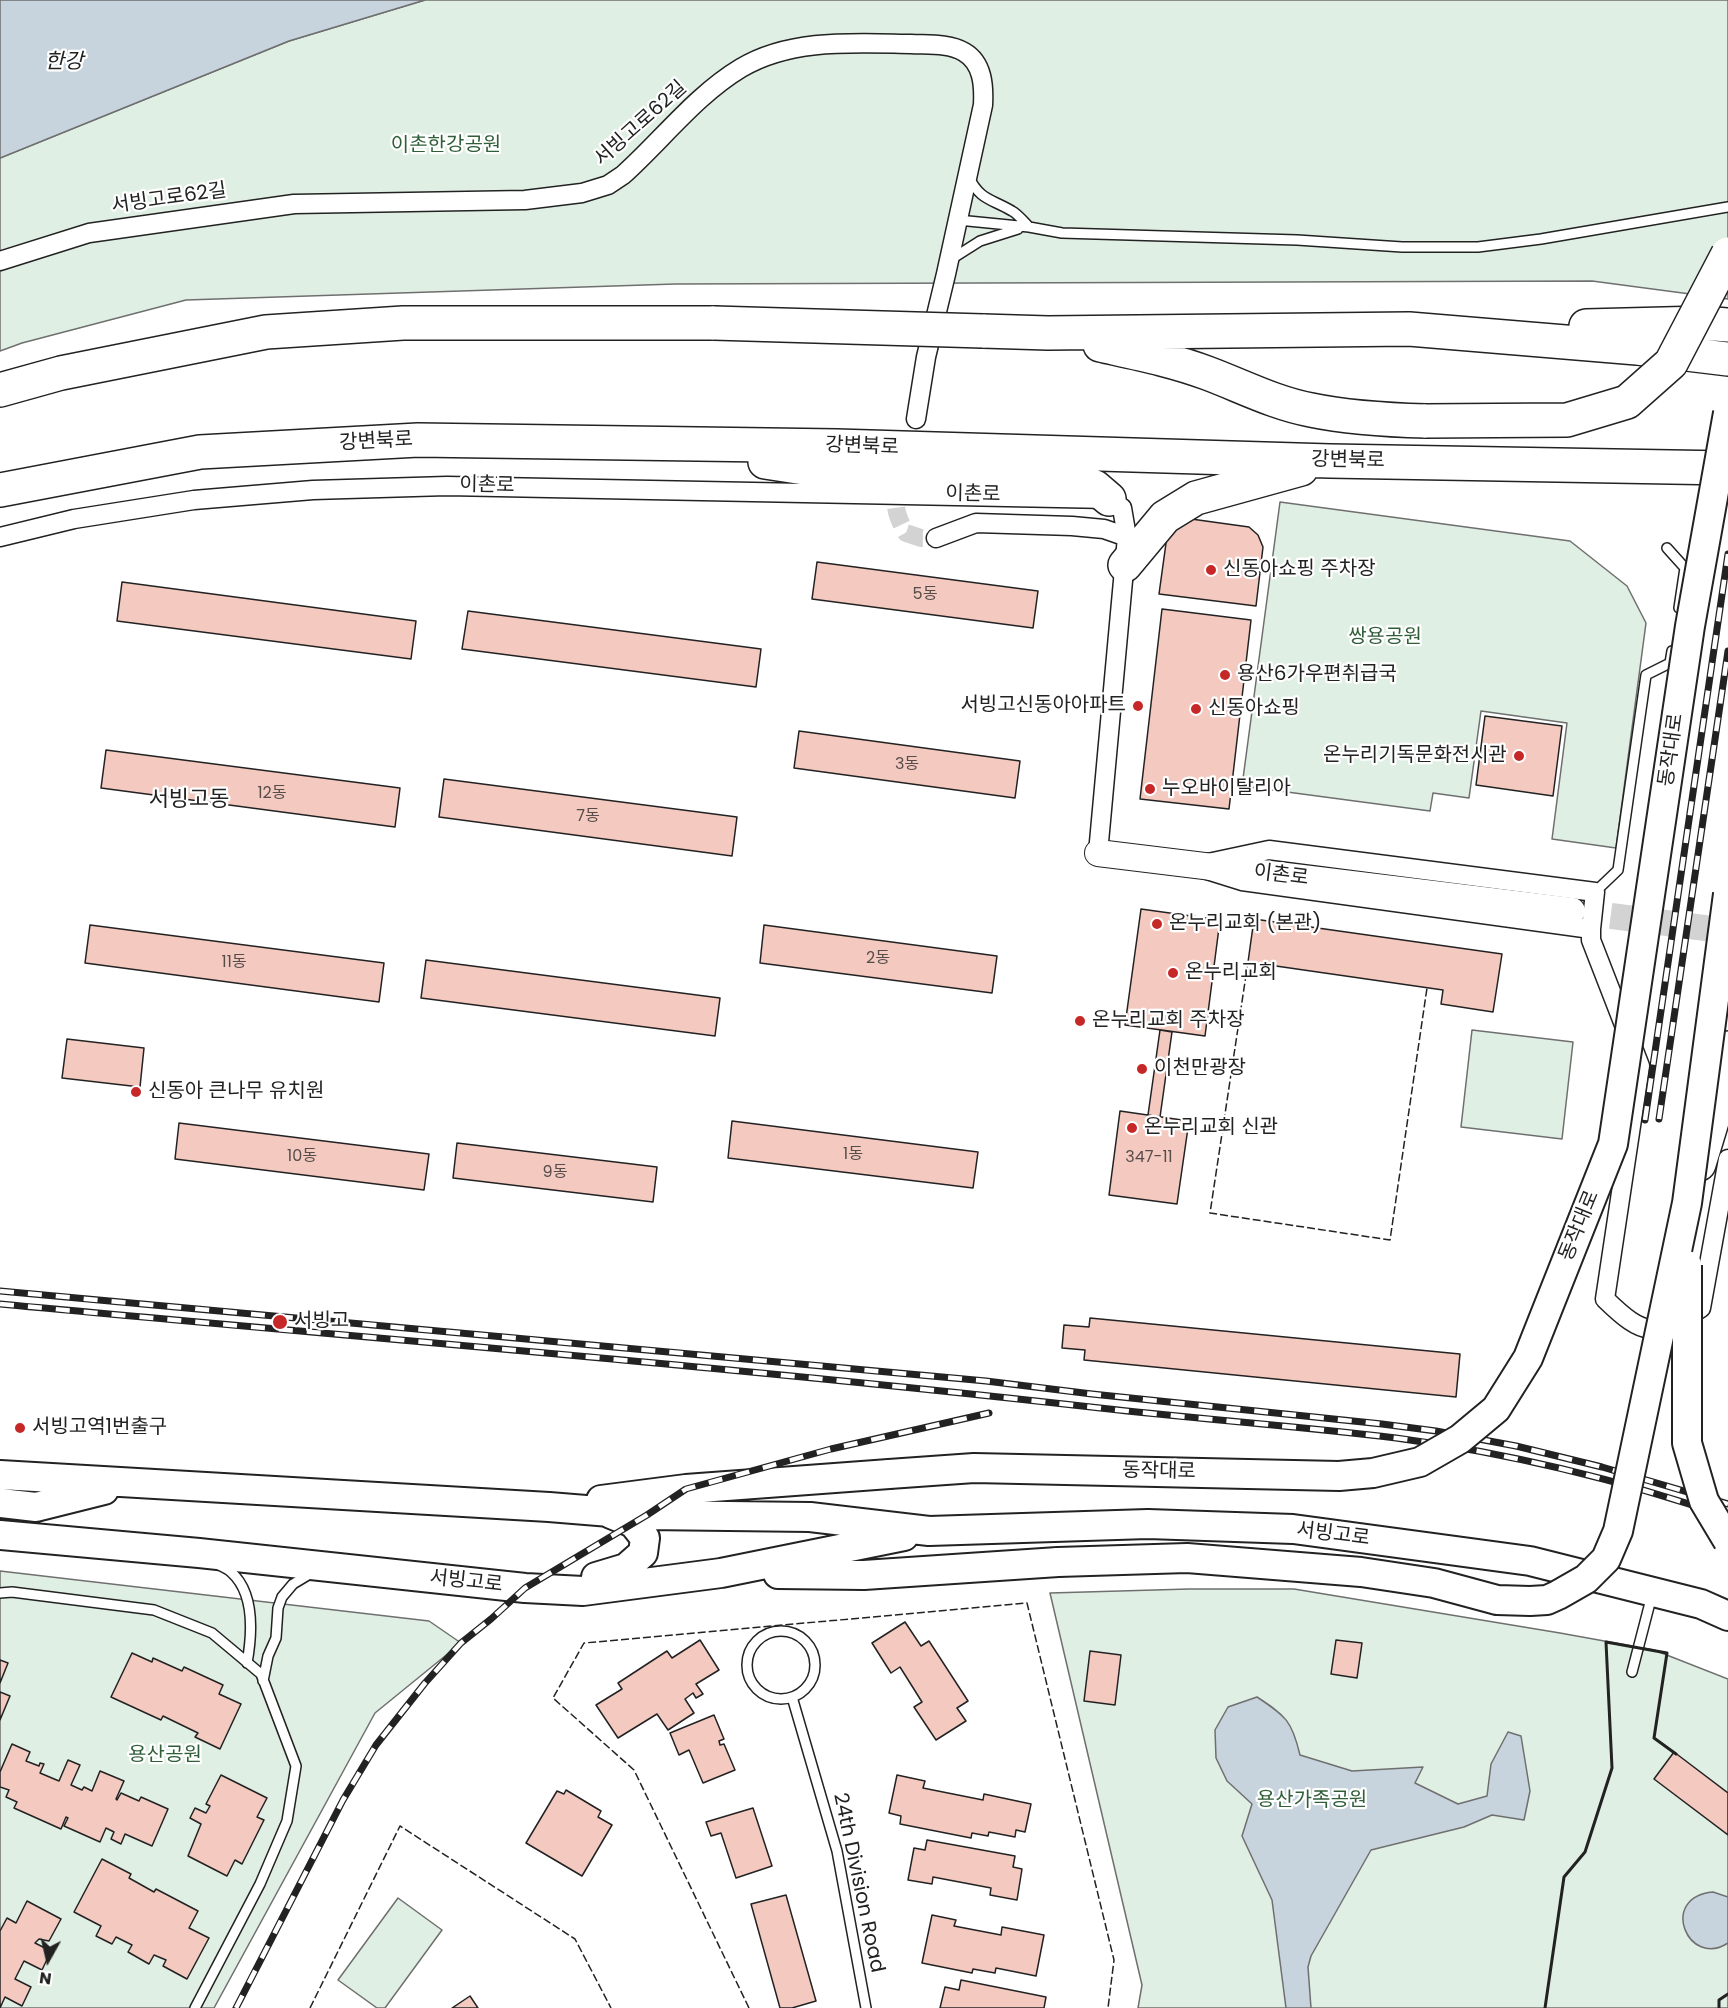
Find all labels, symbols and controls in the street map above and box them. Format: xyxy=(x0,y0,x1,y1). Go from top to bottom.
water label: 한강 xyxy=(45,50,83,76)
street label: 서빙고로62길 xyxy=(590,76,692,172)
park label: 이촌한강공원 xyxy=(391,134,501,158)
street label: 서빙고로62길 xyxy=(110,179,228,219)
street label: 강변북로 xyxy=(339,428,413,456)
street label: 강변북로 xyxy=(825,434,899,460)
street label: 강변북로 xyxy=(1311,448,1385,474)
street label: 이촌로 xyxy=(459,474,515,498)
street label: 이촌로 xyxy=(945,483,1001,507)
place label: 신동아쇼핑 주차장 xyxy=(1223,558,1376,582)
marker: 신동아쇼핑 주차장 xyxy=(1204,563,1218,577)
house number: 5동 xyxy=(913,585,937,605)
park label: 쌍용공원 xyxy=(1348,626,1422,650)
place label: 용산6가우편취급국 xyxy=(1237,663,1397,687)
marker: 용산6가우편취급국 xyxy=(1218,668,1232,682)
place label: 서빙고신동아아파트 xyxy=(960,694,1126,718)
place label: 신동아쇼핑 xyxy=(1208,697,1300,721)
marker: 서빙고신동아아파트 xyxy=(1131,699,1145,713)
marker: 신동아쇼핑 xyxy=(1189,702,1203,716)
street label: 동작대로 xyxy=(1655,712,1689,788)
place label: 온누리기독문화전시관 xyxy=(1323,744,1507,768)
marker: 온누리기독문화전시관 xyxy=(1512,749,1526,763)
house number: 3동 xyxy=(895,755,919,775)
place label: 누오바이탈리아 xyxy=(1162,777,1291,801)
marker: 누오바이탈리아 xyxy=(1143,782,1157,796)
house number: 12동 xyxy=(257,784,287,804)
district label: 서빙고동 xyxy=(149,787,229,813)
house number: 7동 xyxy=(576,807,600,827)
street label: 이촌로 xyxy=(1252,861,1310,891)
place label: 온누리교회 (본관) xyxy=(1169,912,1321,936)
marker: 온누리교회 (본관) xyxy=(1150,917,1164,931)
house number: 2동 xyxy=(866,949,890,969)
house number: 11동 xyxy=(222,953,246,973)
place label: 온누리교회 xyxy=(1185,961,1277,985)
marker: 온누리교회 xyxy=(1166,966,1180,980)
place label: 온누리교회 주차장 xyxy=(1092,1009,1245,1033)
marker: 온누리교회 주차장 xyxy=(1073,1014,1087,1028)
place label: 이천만광장 xyxy=(1154,1057,1246,1081)
marker: 이천만광장 xyxy=(1135,1062,1149,1076)
place label: 신동아 큰나무 유치원 xyxy=(148,1080,324,1104)
marker: 신동아 큰나무 유치원 xyxy=(129,1085,143,1099)
place label: 온누리교회 신관 xyxy=(1144,1116,1278,1140)
marker: 온누리교회 신관 xyxy=(1125,1121,1139,1135)
house number: 1동 xyxy=(843,1145,863,1165)
house number: 10동 xyxy=(287,1147,317,1167)
house number: 347-11 xyxy=(1125,1148,1173,1168)
house number: 9동 xyxy=(543,1163,567,1183)
street label: 동작대로 xyxy=(1555,1187,1605,1265)
place label: 서빙고 xyxy=(294,1310,349,1334)
marker: 서빙고 xyxy=(271,1313,289,1331)
place label: 서빙고역1번출구 xyxy=(32,1416,167,1440)
marker: 서빙고역1번출구 xyxy=(13,1421,27,1435)
street label: 동작대로 xyxy=(1122,1459,1196,1485)
street label: 서빙고로 xyxy=(1295,1519,1371,1551)
street label: 서빙고로 xyxy=(428,1566,504,1598)
park label: 용산공원 xyxy=(128,1744,202,1768)
park label: 용산가족공원 xyxy=(1257,1789,1367,1813)
street label: 24th Division Road xyxy=(827,1791,889,1975)
north arrow xyxy=(18,1930,78,1990)
text: N xyxy=(38,1966,53,1991)

